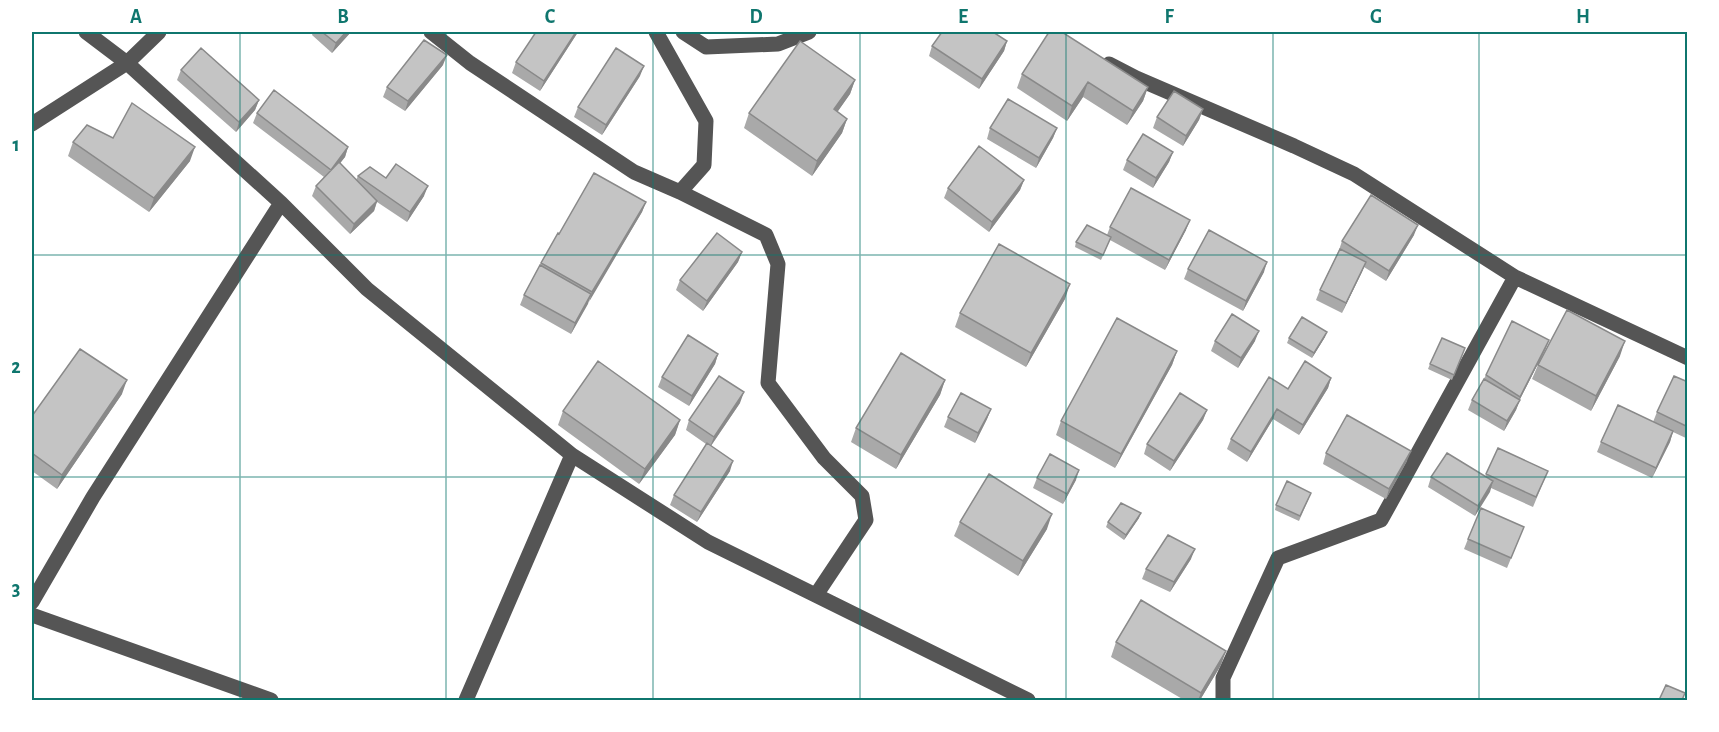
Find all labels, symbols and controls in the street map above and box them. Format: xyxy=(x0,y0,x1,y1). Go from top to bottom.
text: A xyxy=(130,7,142,27)
text: B xyxy=(337,7,349,27)
text: C xyxy=(545,7,556,27)
text: D xyxy=(749,7,763,27)
text: E xyxy=(958,7,968,27)
text: F xyxy=(1164,7,1174,27)
text: G xyxy=(1370,7,1382,27)
text: H xyxy=(1576,7,1590,27)
text: 1 xyxy=(12,135,20,155)
text: 2 xyxy=(11,357,21,377)
text: 3 xyxy=(12,579,20,599)

